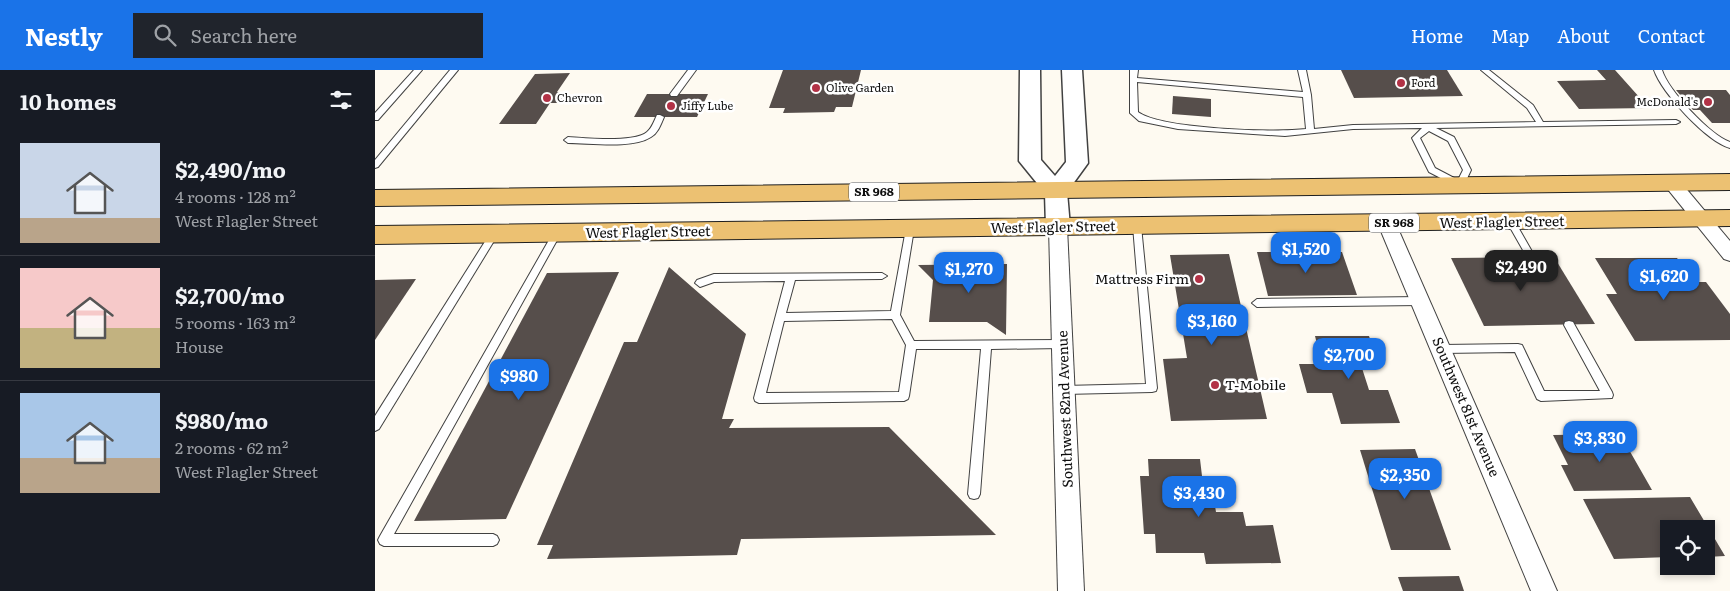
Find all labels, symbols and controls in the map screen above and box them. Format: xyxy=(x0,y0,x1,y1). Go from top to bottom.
search box xyxy=(133,13,483,58)
text: Nestly xyxy=(25,18,103,53)
icon: search xyxy=(151,21,179,49)
text: Search here xyxy=(191,21,297,49)
text: Home xyxy=(1411,22,1463,49)
text: Map xyxy=(1491,22,1529,49)
text: About xyxy=(1557,22,1610,49)
text: Contact xyxy=(1638,22,1705,49)
place label: Ford xyxy=(1411,74,1436,90)
marker: Ford xyxy=(1395,77,1407,89)
place label: Olive Garden xyxy=(826,79,894,95)
marker: Olive Garden xyxy=(810,82,822,94)
text: 10 homes xyxy=(20,85,116,116)
icon: filters xyxy=(327,86,355,114)
place label: Chevron xyxy=(557,89,603,105)
marker: Chevron xyxy=(541,92,553,104)
place label: McDonald's xyxy=(1636,93,1698,109)
marker: McDonald's xyxy=(1702,96,1714,108)
place label: Jiffy Lube xyxy=(681,97,733,113)
marker: Jiffy Lube xyxy=(665,100,677,112)
text: $2,490/mo xyxy=(175,153,286,184)
icon: home xyxy=(60,163,120,223)
road number: SR 968 xyxy=(849,182,899,202)
text: 4 rooms · 128 m² xyxy=(175,184,296,208)
text: West Flagler Street xyxy=(175,208,318,232)
street label: West Flagler Street xyxy=(1439,210,1565,232)
road number: SR 968 xyxy=(1369,214,1419,232)
street label: West Flagler Street xyxy=(990,215,1116,237)
street label: West Flagler Street xyxy=(585,220,711,242)
pin: $1,520 xyxy=(1265,232,1347,274)
text: $1,520 xyxy=(1282,236,1330,260)
pin: $2,490 xyxy=(1480,250,1562,292)
pin: $1,270 xyxy=(928,252,1010,294)
text: $2,490 xyxy=(1495,254,1547,278)
text: $1,270 xyxy=(945,256,993,280)
pin: $1,620 xyxy=(1623,258,1705,301)
text: $1,620 xyxy=(1639,263,1689,287)
place label: Mattress Firm xyxy=(1095,268,1189,288)
marker: Mattress Firm xyxy=(1193,273,1205,285)
text: $2,700/mo xyxy=(175,279,284,310)
icon: home xyxy=(60,288,120,348)
pin: $3,160 xyxy=(1171,304,1253,346)
text: $3,160 xyxy=(1187,308,1237,332)
text: 5 rooms · 163 m² xyxy=(175,310,296,334)
street label: Southwest 82nd Avenue xyxy=(1051,330,1077,488)
text: House xyxy=(175,334,223,358)
street label: Southwest 81st Avenue xyxy=(1428,334,1505,480)
pin: $2,700 xyxy=(1308,338,1390,380)
text: $2,700 xyxy=(1324,342,1374,366)
pin: $980 xyxy=(489,358,549,401)
text: $980 xyxy=(500,363,538,387)
place label: T-Mobile xyxy=(1225,374,1286,394)
marker: T-Mobile xyxy=(1209,379,1221,391)
text: $980/mo xyxy=(175,404,268,435)
icon: home xyxy=(60,413,120,473)
pin: $3,830 xyxy=(1559,420,1641,463)
text: $3,830 xyxy=(1574,425,1626,449)
text: 2 rooms · 62 m² xyxy=(175,435,288,459)
pin: $2,350 xyxy=(1364,458,1446,500)
text: West Flagler Street xyxy=(175,459,318,483)
text: $2,350 xyxy=(1380,462,1430,486)
pin: $3,430 xyxy=(1158,476,1240,518)
text: $3,430 xyxy=(1173,480,1225,504)
map controls xyxy=(1660,520,1715,575)
button: locate xyxy=(1660,520,1715,575)

